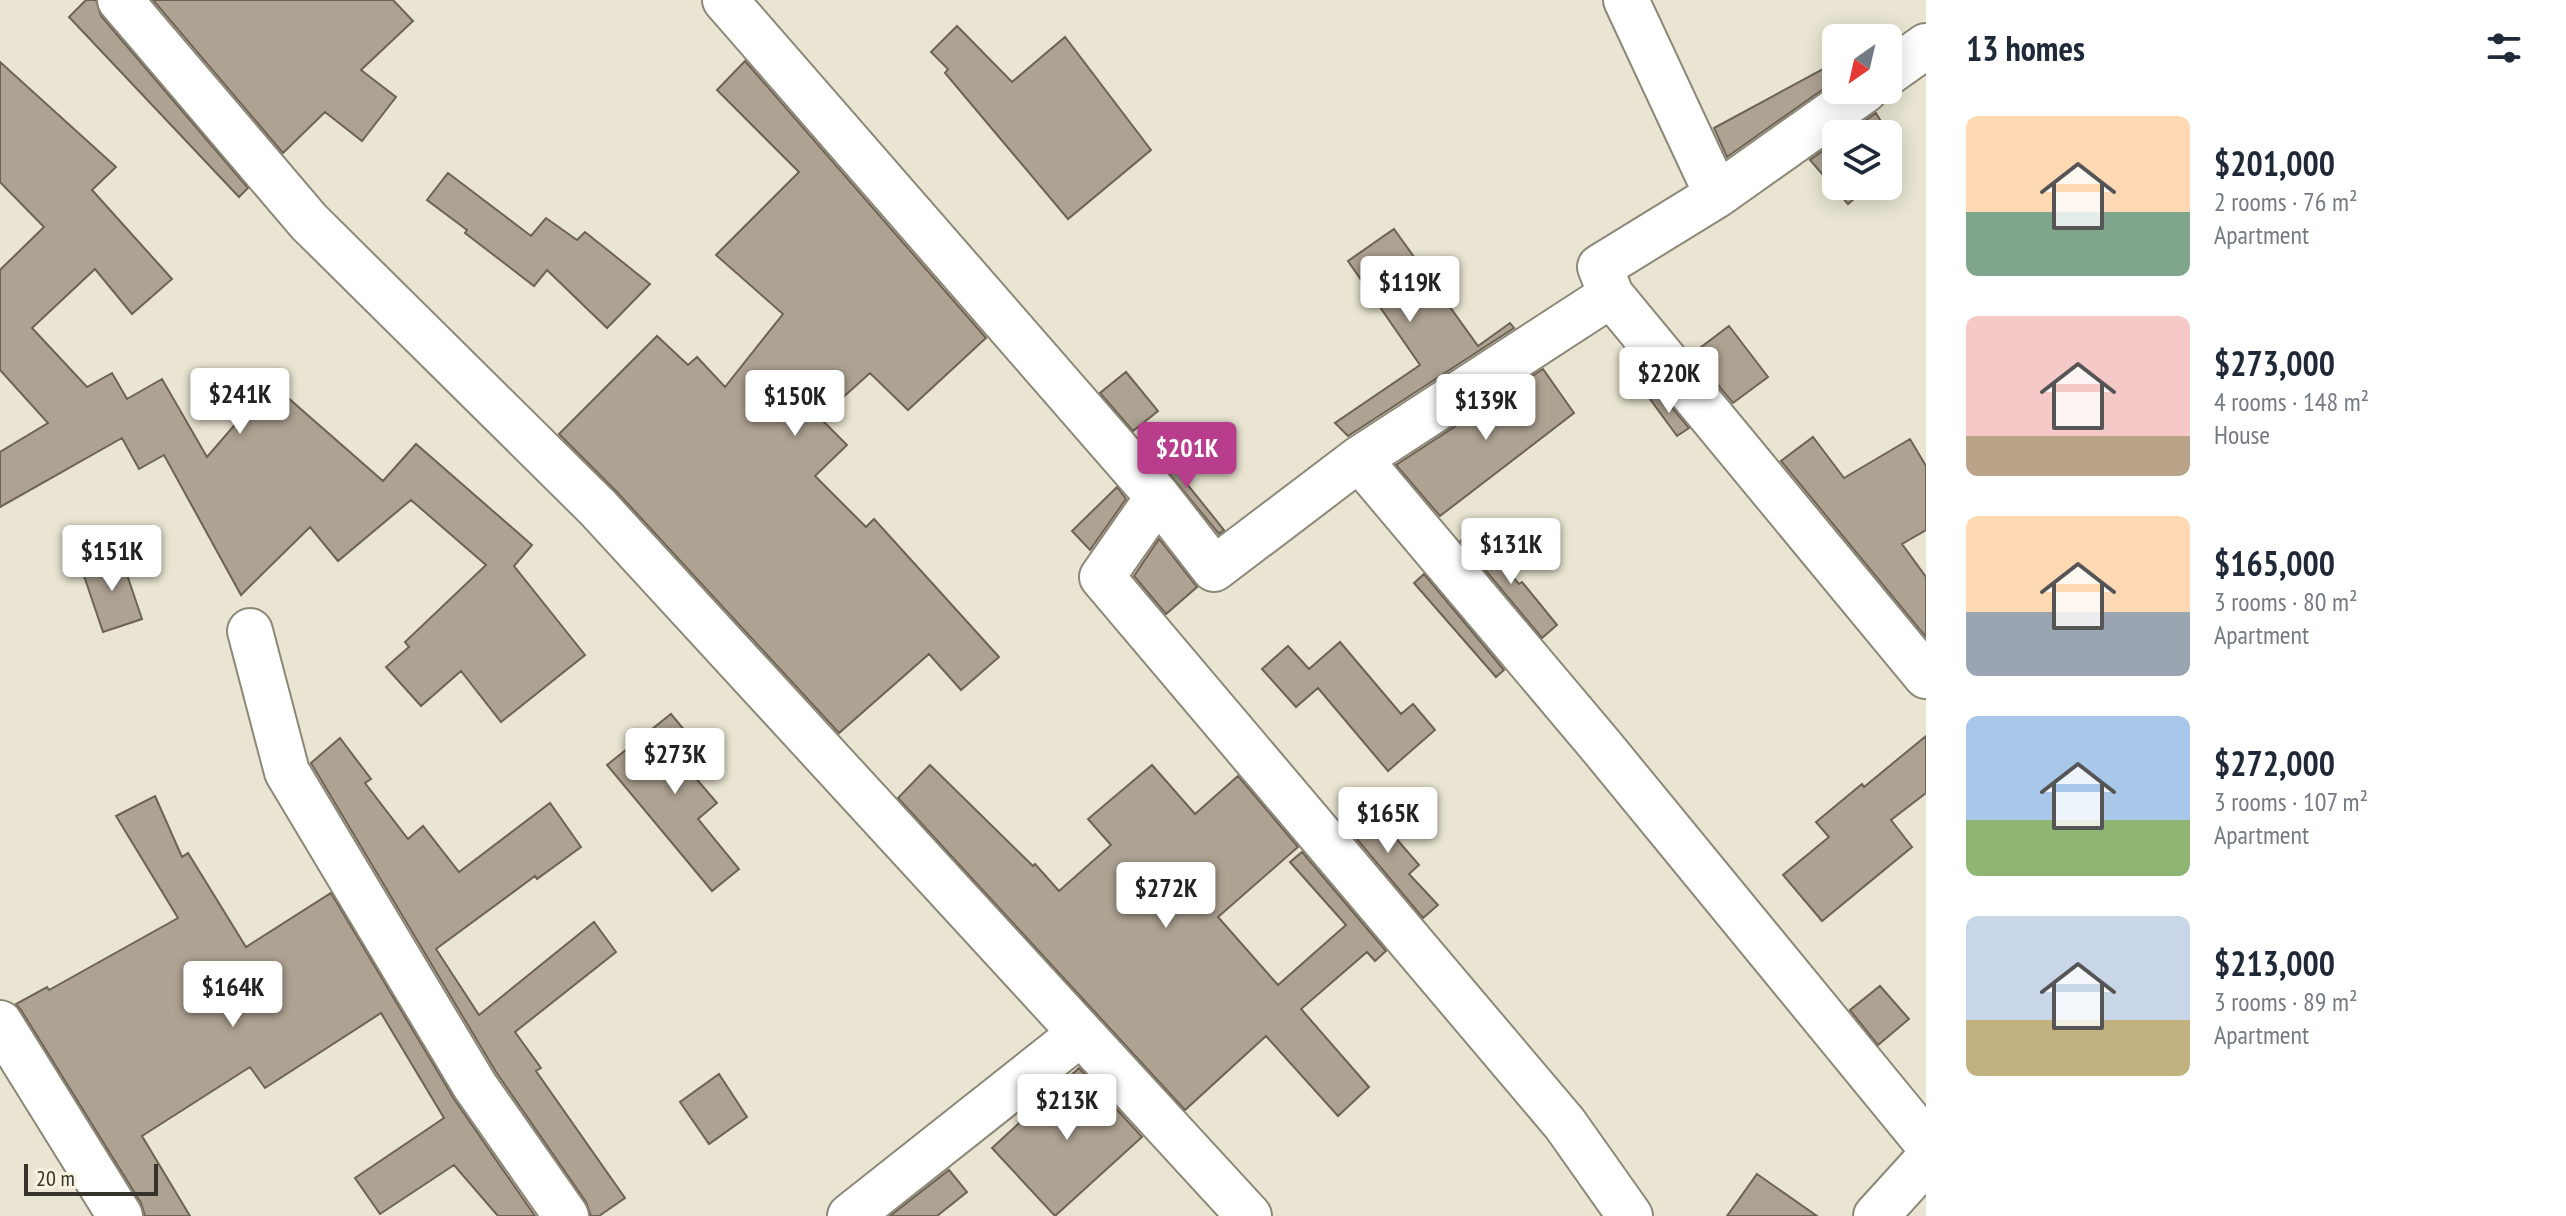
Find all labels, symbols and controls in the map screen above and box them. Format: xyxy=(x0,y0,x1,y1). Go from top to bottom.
north arrow xyxy=(1822,24,1902,104)
map controls xyxy=(1822,24,1902,200)
text: 13 homes xyxy=(1966,26,2085,70)
icon: filters xyxy=(2482,26,2526,70)
button: layers xyxy=(1822,120,1902,200)
text: $201,000 xyxy=(2214,141,2335,185)
icon: home xyxy=(2030,148,2126,244)
text: 2 rooms · 76 m² xyxy=(2214,185,2358,218)
text: Apartment xyxy=(2214,218,2309,251)
pin: $119K xyxy=(1354,256,1466,324)
text: $119K xyxy=(1378,265,1442,298)
text: $273,000 xyxy=(2214,341,2335,385)
pin: $220K xyxy=(1613,347,1725,415)
icon: home xyxy=(2030,348,2126,444)
text: $220K xyxy=(1637,356,1701,389)
pin: $241K xyxy=(184,368,296,436)
pin: $150K xyxy=(739,370,851,438)
pin: $139K xyxy=(1430,374,1542,442)
text: $241K xyxy=(208,377,272,410)
text: $150K xyxy=(763,379,827,412)
text: $139K xyxy=(1454,383,1518,416)
text: 4 rooms · 148 m² xyxy=(2214,385,2369,418)
text: House xyxy=(2214,418,2270,451)
pin: $201K xyxy=(1131,422,1243,490)
text: $201K xyxy=(1155,431,1219,464)
pin: $131K xyxy=(1455,518,1567,586)
pin: $151K xyxy=(56,525,168,593)
text: $131K xyxy=(1479,527,1543,560)
text: $151K xyxy=(80,534,144,567)
text: $165,000 xyxy=(2214,541,2335,585)
icon: home xyxy=(2030,548,2126,644)
text: 3 rooms · 80 m² xyxy=(2214,585,2358,618)
text: Apartment xyxy=(2214,618,2309,651)
pin: $273K xyxy=(619,728,731,796)
text: $273K xyxy=(643,737,707,770)
text: $272,000 xyxy=(2214,741,2335,785)
icon: home xyxy=(2030,748,2126,844)
text: 3 rooms · 107 m² xyxy=(2214,785,2368,818)
pin: $165K xyxy=(1332,787,1444,855)
text: $165K xyxy=(1356,796,1420,829)
text: Apartment xyxy=(2214,818,2309,851)
pin: $272K xyxy=(1110,862,1222,930)
text: $272K xyxy=(1134,871,1198,904)
text: $213,000 xyxy=(2214,941,2335,985)
icon: home xyxy=(2030,948,2126,1044)
pin: $164K xyxy=(177,961,289,1029)
text: $164K xyxy=(201,970,265,1003)
text: 3 rooms · 89 m² xyxy=(2214,985,2358,1018)
text: Apartment xyxy=(2214,1018,2309,1051)
pin: $213K xyxy=(1011,1074,1123,1142)
text: $213K xyxy=(1035,1083,1099,1116)
scale bar xyxy=(24,1160,158,1196)
text: 20 m xyxy=(36,1164,75,1192)

